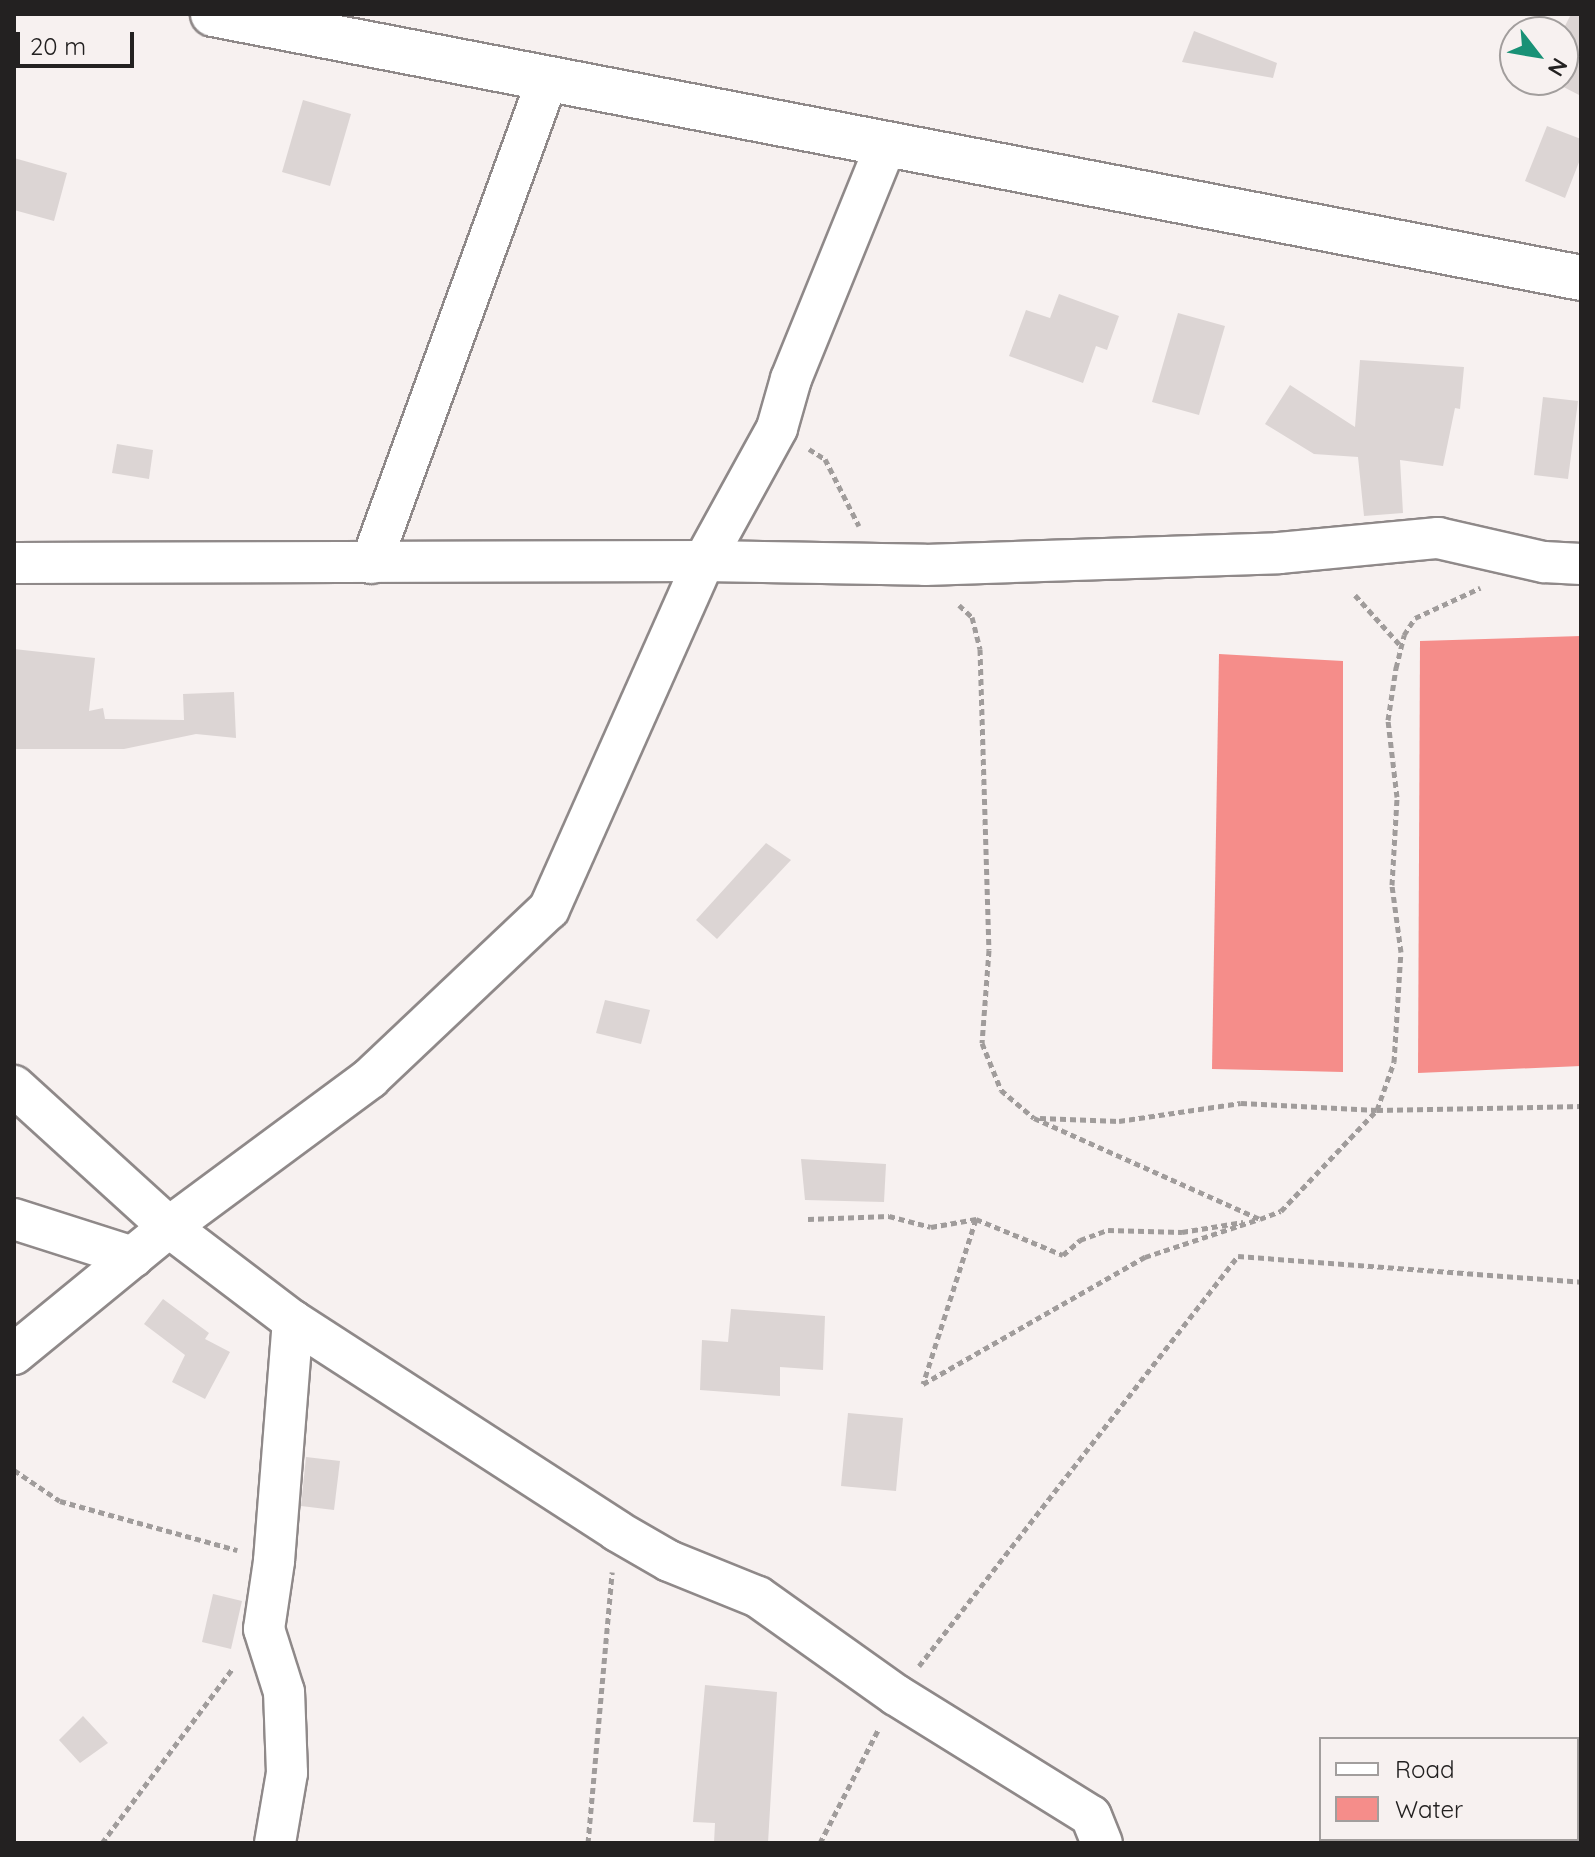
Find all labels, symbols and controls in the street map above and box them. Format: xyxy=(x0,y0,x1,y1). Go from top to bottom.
scale bar xyxy=(20,16,138,66)
north arrow xyxy=(1499,16,1579,96)
text: 20 m xyxy=(30,31,86,61)
text: N xyxy=(1542,53,1574,81)
legend xyxy=(1319,1737,1579,1841)
text: Road xyxy=(1395,1754,1455,1784)
text: Water xyxy=(1395,1794,1463,1824)

